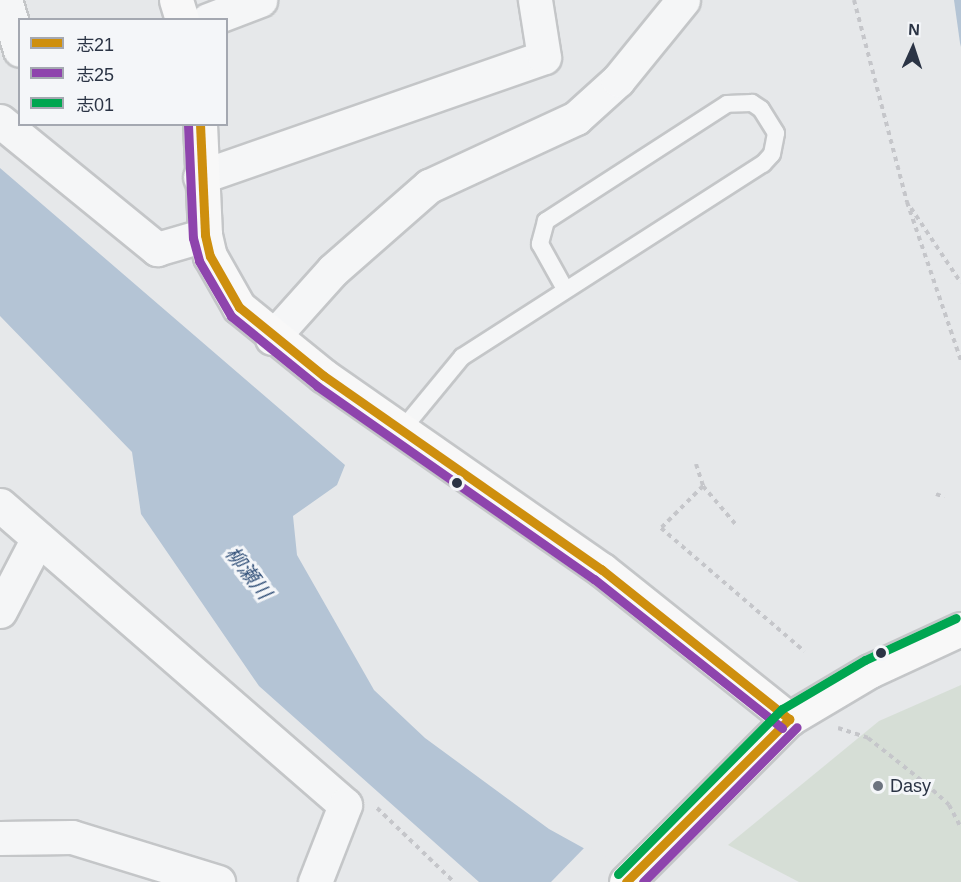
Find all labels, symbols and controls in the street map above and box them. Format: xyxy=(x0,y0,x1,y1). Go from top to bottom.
legend xyxy=(18,18,228,126)
north arrow xyxy=(883,18,943,78)
text: N xyxy=(908,21,920,38)
text: 志21 xyxy=(76,35,114,55)
text: 志25 xyxy=(76,65,114,85)
text: 志01 xyxy=(76,95,114,115)
unlabelled marker xyxy=(451,477,463,489)
water label: 柳瀬川 xyxy=(220,542,276,604)
unlabelled marker xyxy=(875,647,887,659)
place label: Dasy xyxy=(890,775,931,797)
marker: Dasy xyxy=(871,779,885,793)

